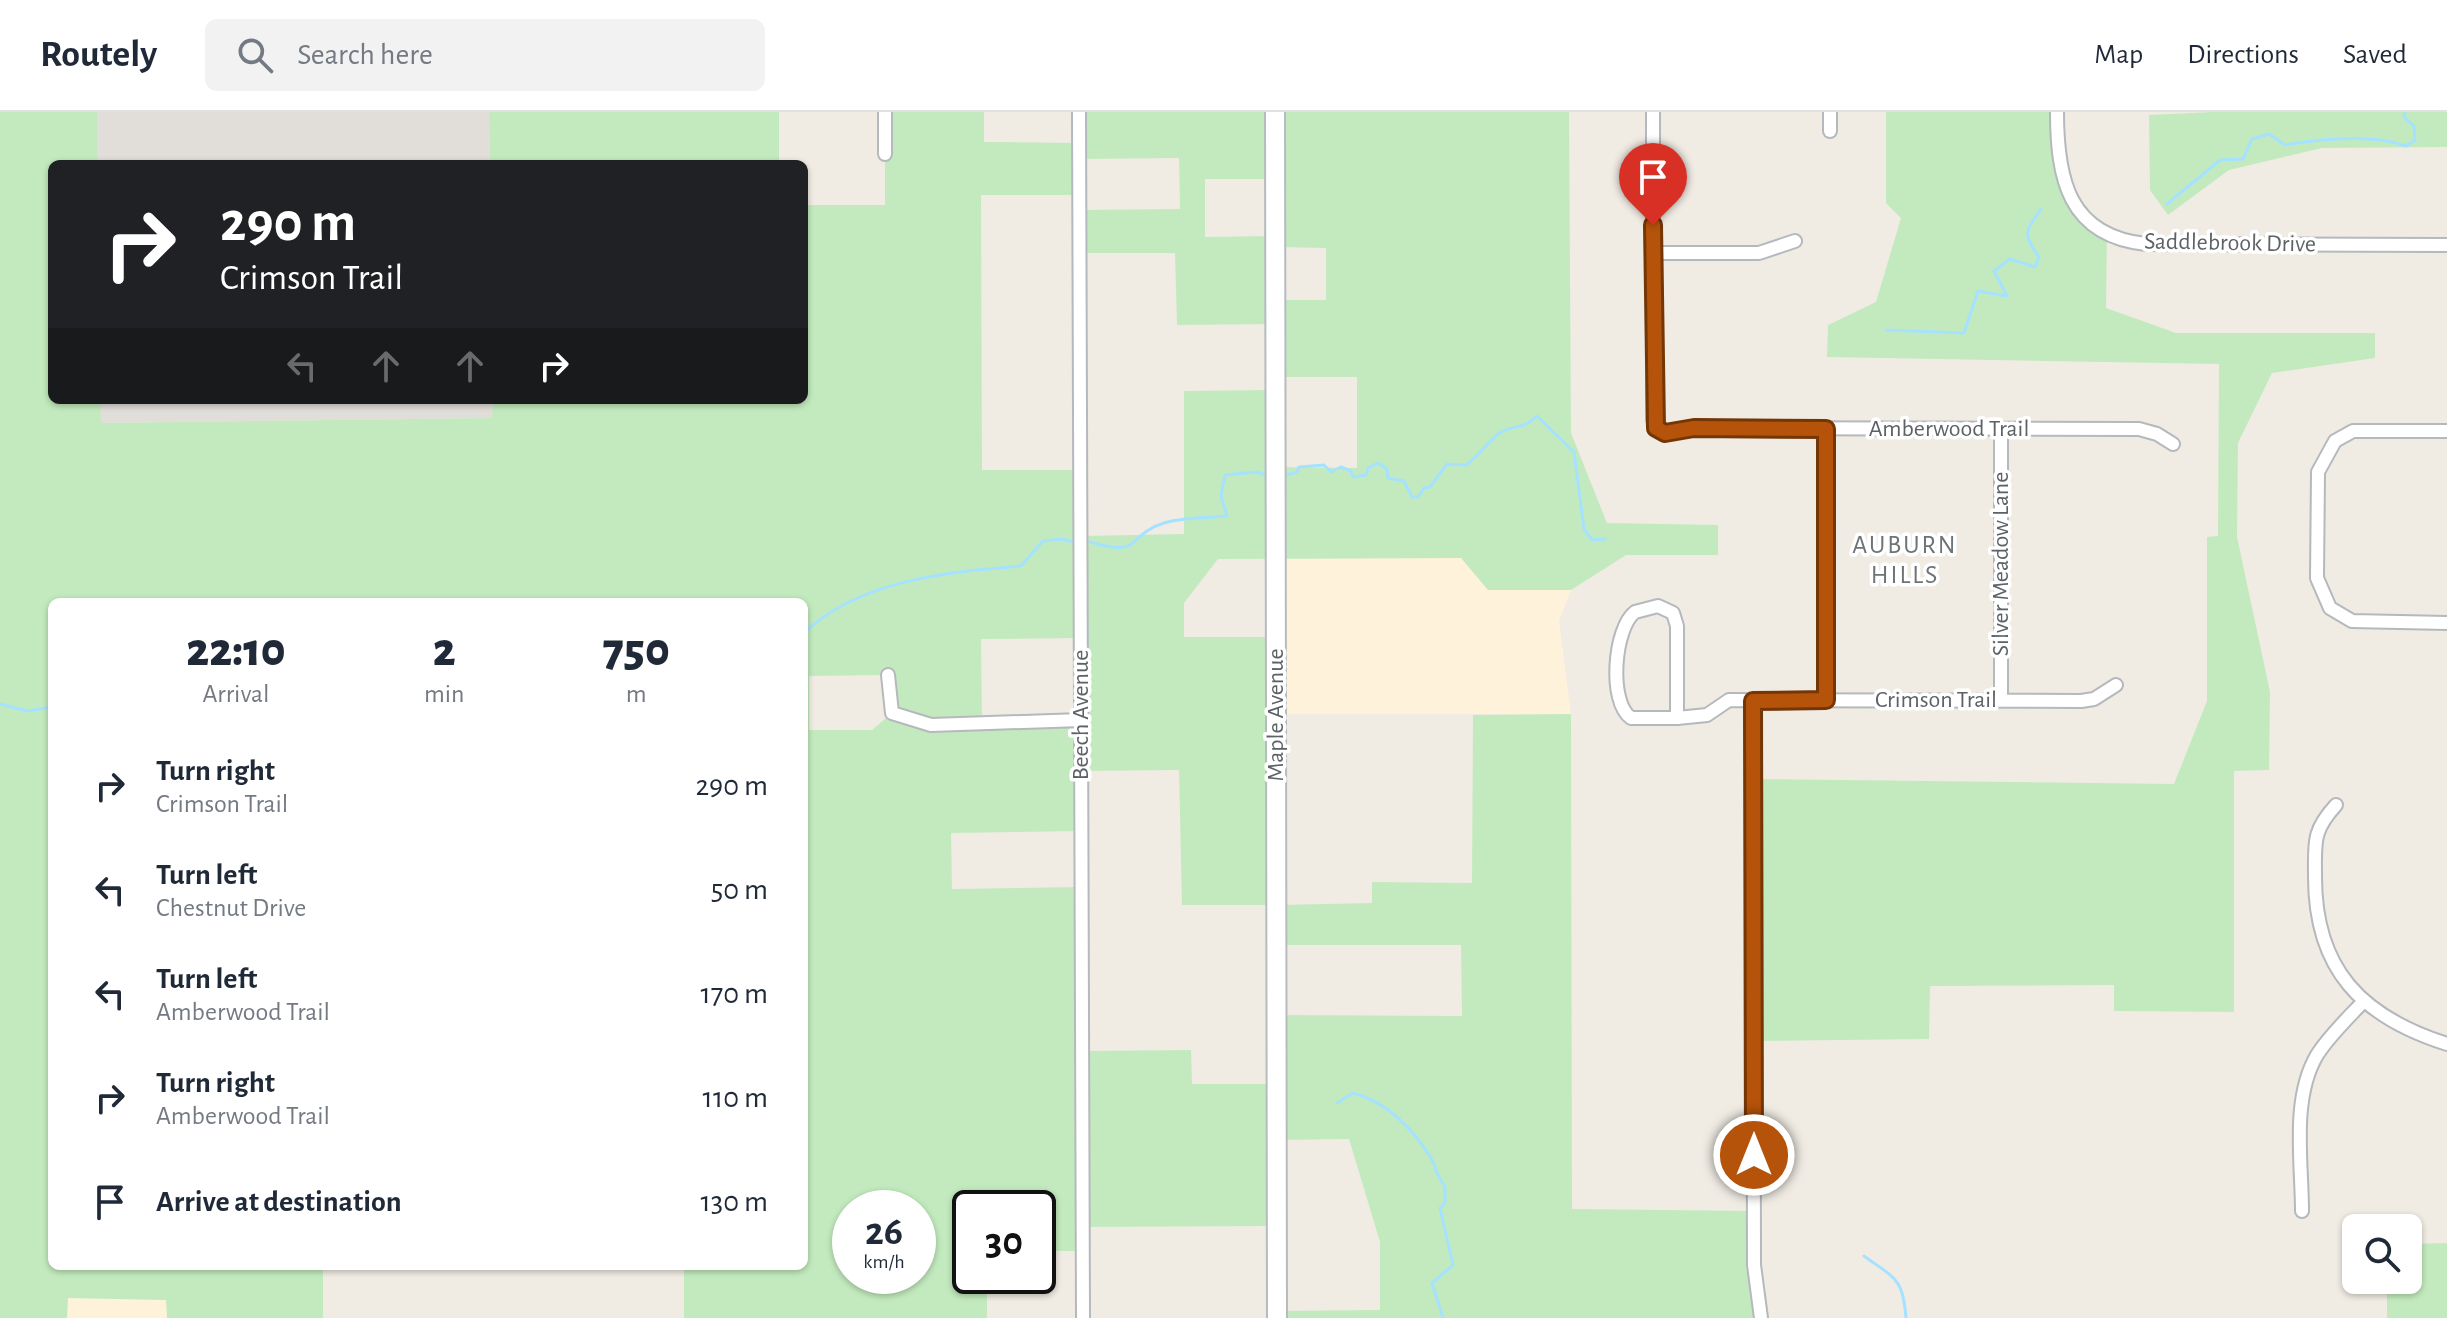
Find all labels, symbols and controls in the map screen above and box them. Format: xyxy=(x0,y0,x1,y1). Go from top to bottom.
search box xyxy=(205,19,765,91)
icon: search xyxy=(233,33,277,77)
text: Routely xyxy=(40,36,157,74)
text: Search here xyxy=(297,40,433,70)
text: Map xyxy=(2094,41,2143,69)
text: Directions xyxy=(2187,41,2299,69)
text: Saved xyxy=(2343,41,2407,69)
pin xyxy=(1619,143,1687,225)
icon: arrive xyxy=(1631,155,1675,199)
icon: right xyxy=(88,192,192,296)
text: 290 m xyxy=(220,195,356,251)
street label: Saddlebrook Drive xyxy=(2144,230,2316,256)
text: Crimson Trail xyxy=(220,260,403,296)
icon: left xyxy=(280,344,324,388)
icon: ahead xyxy=(364,344,408,388)
icon: ahead xyxy=(448,344,492,388)
icon: right xyxy=(532,344,576,388)
street label: Amberwood Trail xyxy=(1869,417,2029,441)
street label: Silver Meadow Lane xyxy=(1989,472,2013,656)
district label: AUBURN HILLS xyxy=(1852,532,1958,588)
text: 22:10 xyxy=(186,627,286,675)
text: 2 xyxy=(433,627,456,675)
text: 750 xyxy=(603,627,670,675)
street label: Maple Avenue xyxy=(1264,649,1288,781)
street label: Beech Avenue xyxy=(1069,650,1093,780)
text: Arrival xyxy=(203,681,269,707)
text: min xyxy=(424,681,464,707)
text: m xyxy=(626,681,647,707)
street label: Crimson Trail xyxy=(1875,688,1997,712)
text: Turn right xyxy=(156,756,275,786)
icon: right xyxy=(88,764,132,808)
text: 290 m xyxy=(695,771,768,801)
text: Crimson Trail xyxy=(156,791,288,817)
text: Turn left xyxy=(156,860,257,890)
icon: left xyxy=(88,868,132,912)
text: 50 m xyxy=(711,875,768,905)
text: Chestnut Drive xyxy=(156,895,306,921)
text: Turn left xyxy=(156,964,257,994)
icon: left xyxy=(88,972,132,1016)
text: 170 m xyxy=(700,979,768,1009)
text: Amberwood Trail xyxy=(156,999,330,1025)
text: Turn right xyxy=(156,1068,275,1098)
icon: right xyxy=(88,1076,132,1120)
text: 110 m xyxy=(703,1083,768,1113)
text: Amberwood Trail xyxy=(156,1103,330,1129)
position arrow xyxy=(1712,1113,1796,1197)
icon: arrive xyxy=(88,1180,132,1224)
text: Arrive at destination xyxy=(156,1187,402,1217)
text: 130 m xyxy=(701,1187,768,1217)
speed limit sign: 30 xyxy=(952,1190,1056,1294)
text: 26 xyxy=(865,1212,903,1252)
map controls xyxy=(2342,1214,2422,1294)
button: search xyxy=(2342,1214,2422,1294)
text: km/h xyxy=(863,1252,905,1272)

